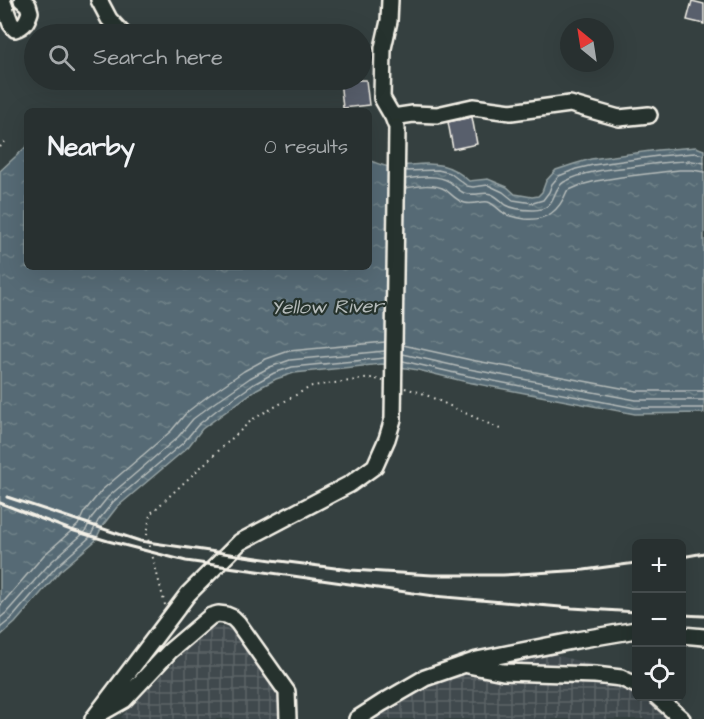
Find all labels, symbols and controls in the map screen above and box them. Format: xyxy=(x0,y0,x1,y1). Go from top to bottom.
north arrow xyxy=(560,18,614,72)
search box xyxy=(24,24,372,90)
icon: search xyxy=(45,41,78,74)
text: Search here xyxy=(93,42,223,73)
text: Nearby xyxy=(48,129,135,165)
text: 0 results xyxy=(264,133,348,161)
water label: Yellow River xyxy=(270,292,386,322)
map controls xyxy=(632,539,686,701)
button: + xyxy=(632,539,686,593)
button: − xyxy=(632,593,686,647)
button: locate xyxy=(632,647,686,701)

